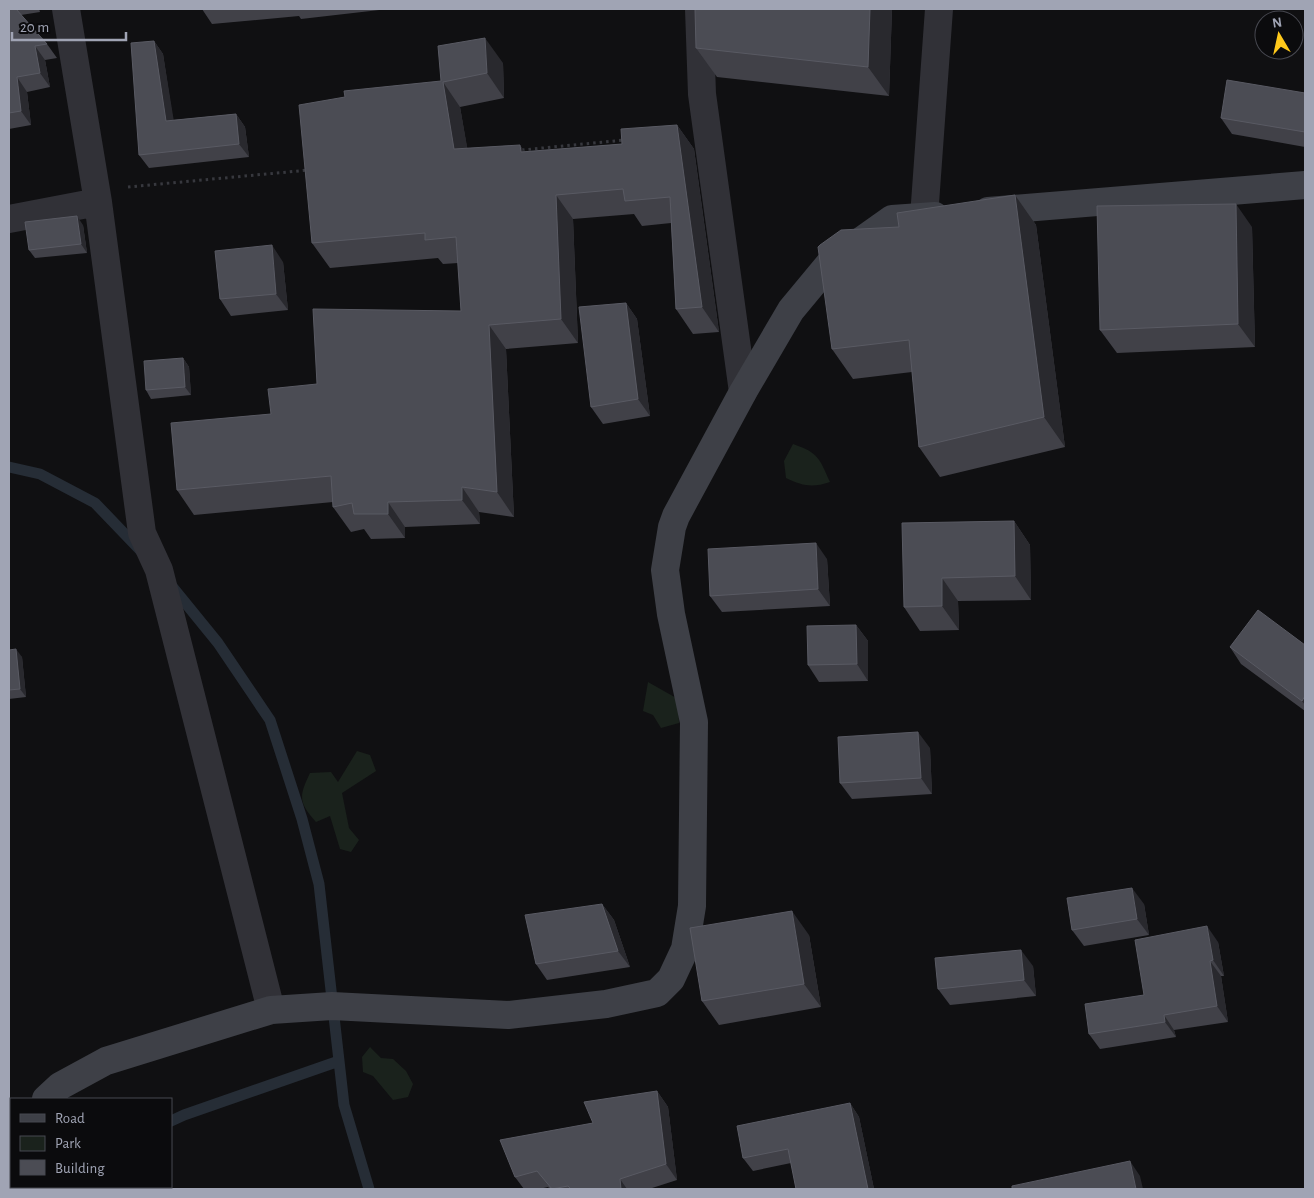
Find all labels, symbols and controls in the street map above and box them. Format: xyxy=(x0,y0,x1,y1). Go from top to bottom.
scale bar xyxy=(12,10,126,42)
north arrow xyxy=(1254,10,1304,60)
text: N xyxy=(1271,15,1283,31)
text: 20 m xyxy=(20,20,49,35)
legend xyxy=(10,1098,172,1188)
text: Road xyxy=(55,1111,85,1126)
text: Park xyxy=(55,1136,81,1151)
text: Building xyxy=(55,1161,105,1176)

